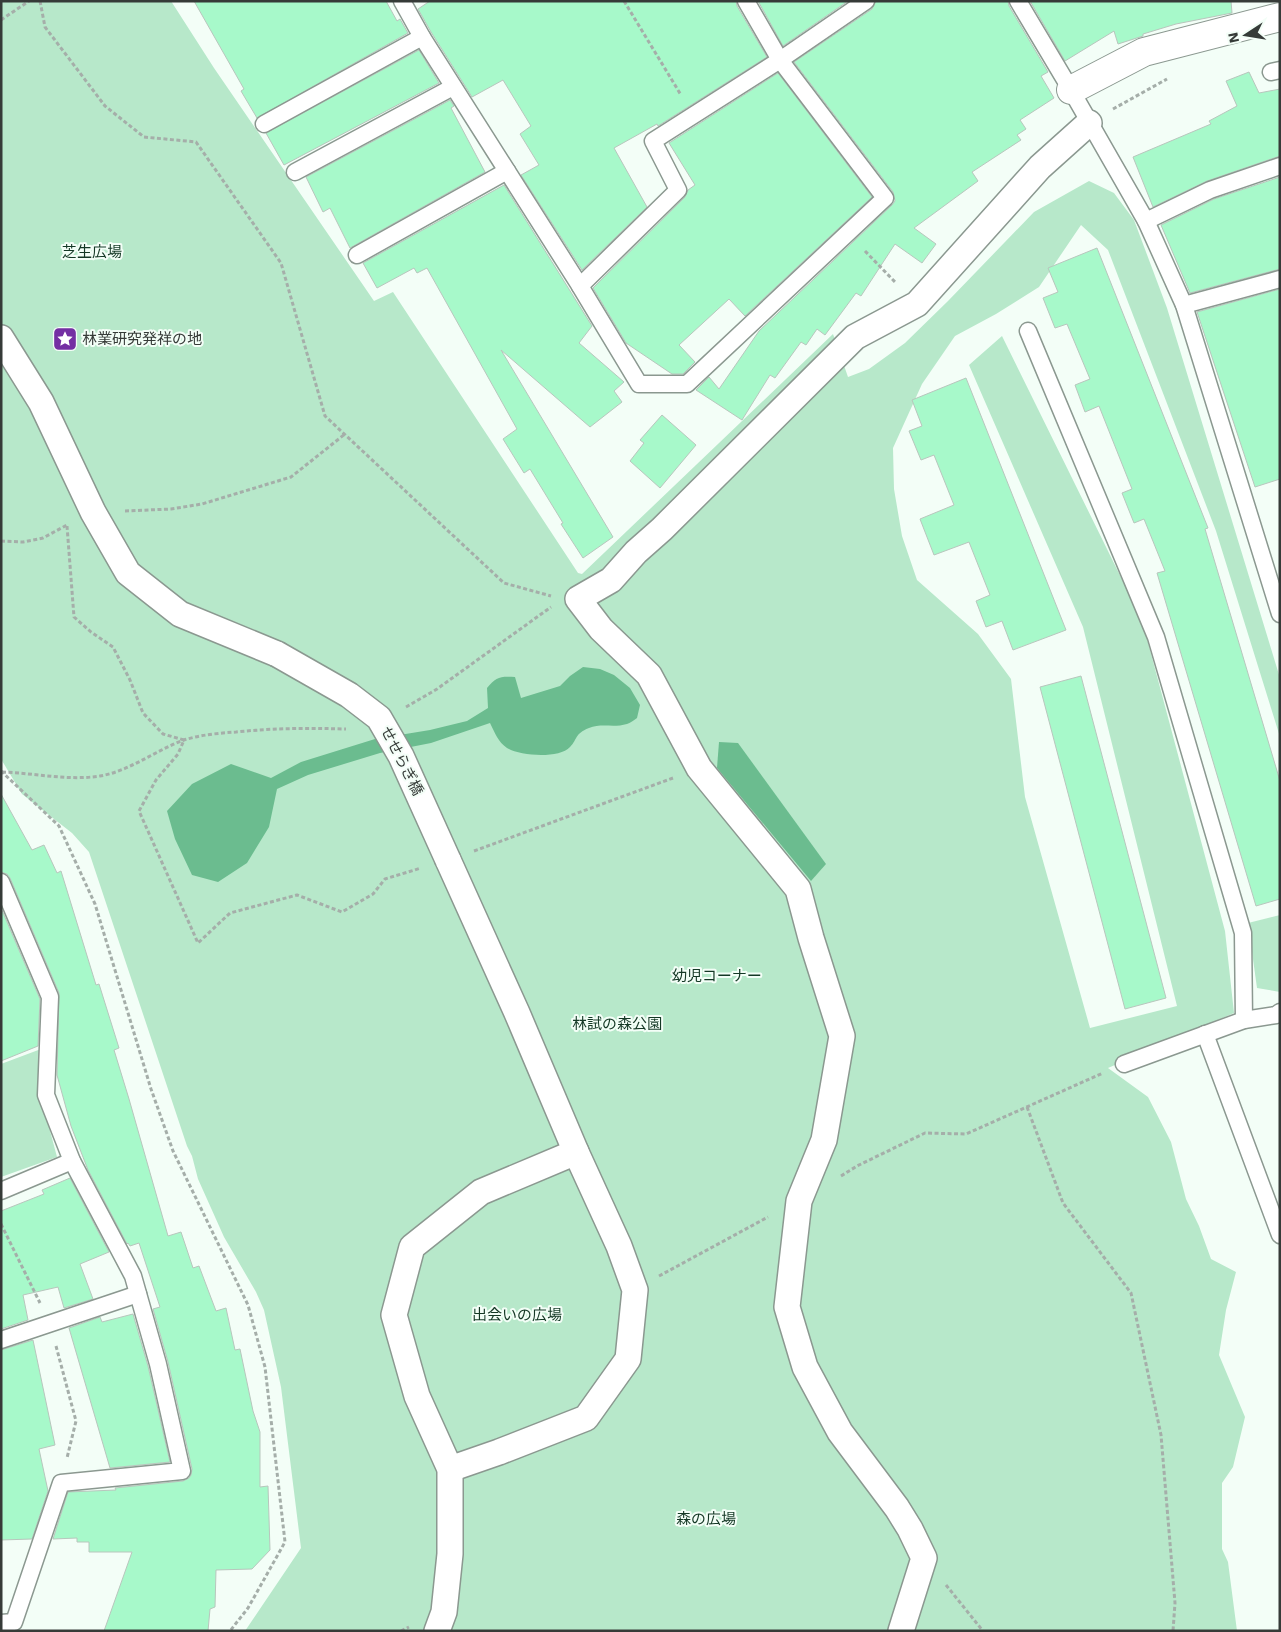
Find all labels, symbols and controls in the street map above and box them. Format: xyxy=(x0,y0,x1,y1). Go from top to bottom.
north arrow xyxy=(1221,10,1271,60)
text: N xyxy=(1224,31,1242,44)
park label: 芝生広場 xyxy=(62,243,122,261)
place icon: 林業研究発祥の地 xyxy=(52,326,78,352)
place label: 林業研究発祥の地 xyxy=(82,330,202,348)
street label: せせらぎ橋 xyxy=(377,723,427,799)
park label: 幼児コーナー xyxy=(672,967,762,985)
park label: 林試の森公園 xyxy=(572,1015,662,1033)
park label: 出会いの広場 xyxy=(472,1306,562,1324)
park label: 森の広場 xyxy=(676,1510,736,1528)

